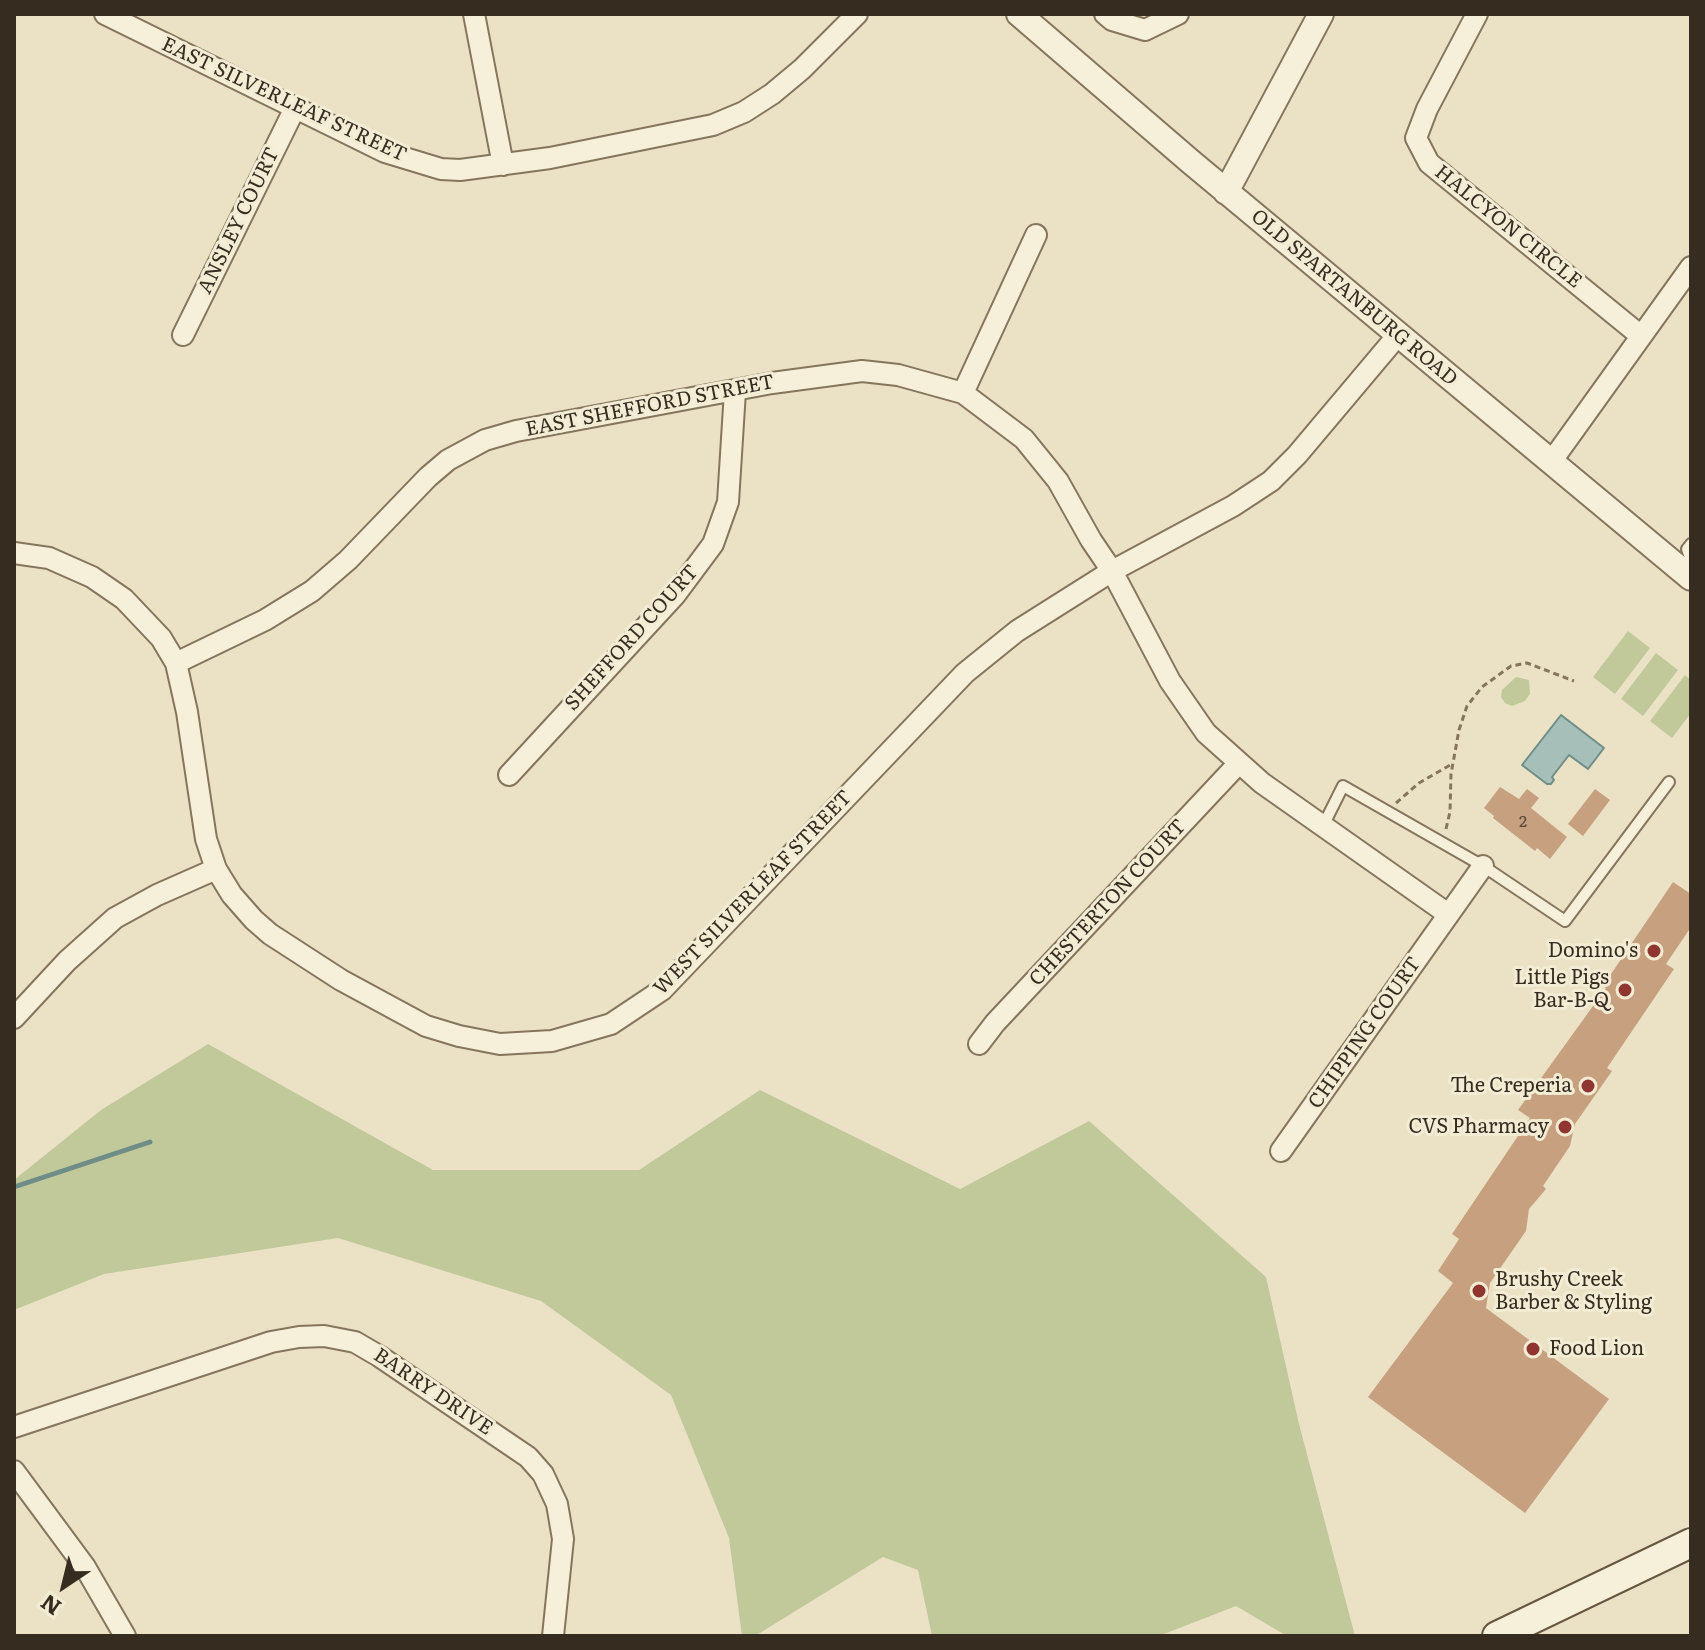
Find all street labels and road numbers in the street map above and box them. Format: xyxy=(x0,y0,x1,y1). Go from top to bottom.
street label: EAST SILVERLEAF STREET xyxy=(158,33,410,167)
street label: ANSLEY COURT xyxy=(193,144,285,298)
street label: HALCYON CIRCLE xyxy=(1430,160,1586,294)
street label: OLD SPARTANBURG ROAD xyxy=(1246,205,1462,391)
street label: EAST SHEFFORD STREET xyxy=(523,370,777,442)
street label: SHEFFORD COURT xyxy=(560,560,704,716)
street label: WEST SILVERLEAF STREET xyxy=(649,786,857,1000)
street label: CHESTERTON COURT xyxy=(1025,815,1191,991)
street label: CHIPPING COURT xyxy=(1304,953,1426,1113)
street label: BARRY DRIVE xyxy=(369,1343,497,1441)

